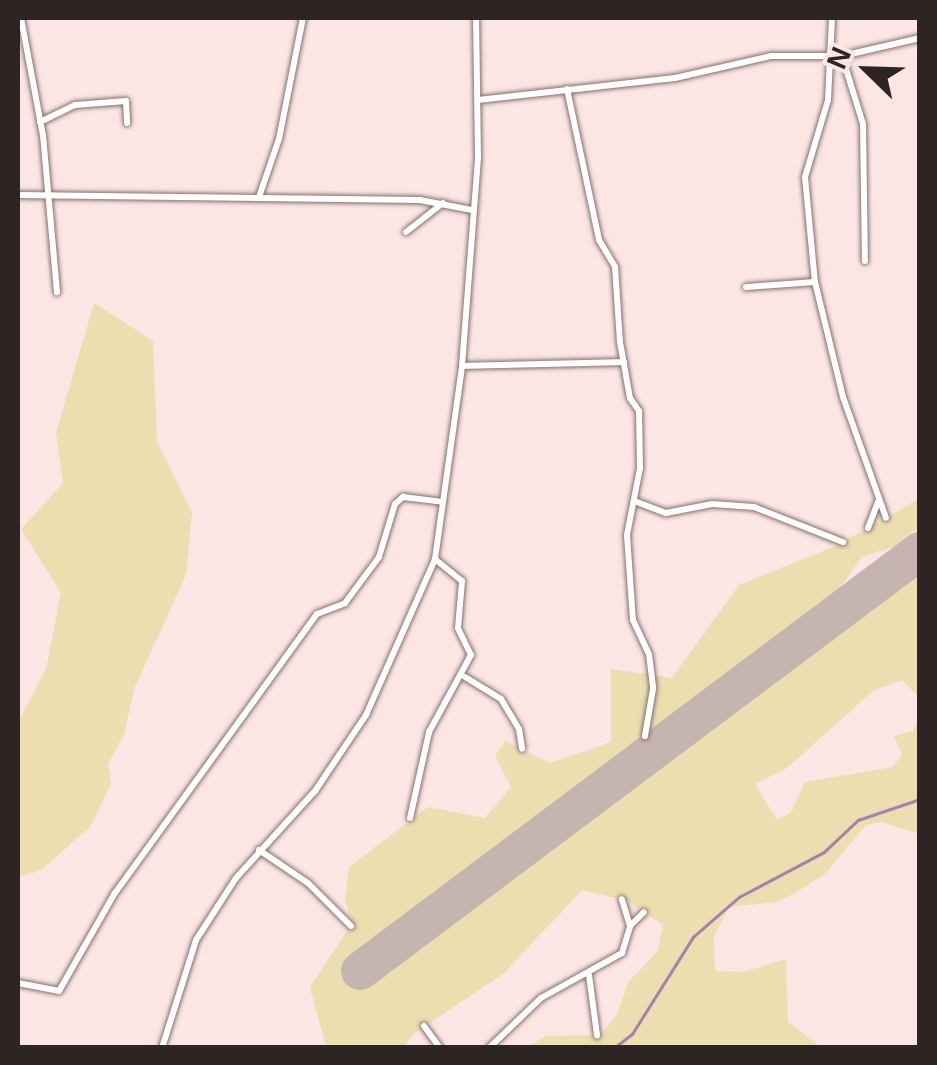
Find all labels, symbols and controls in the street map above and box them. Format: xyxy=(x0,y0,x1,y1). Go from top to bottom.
north arrow xyxy=(817,20,917,120)
text: N xyxy=(821,43,857,73)

